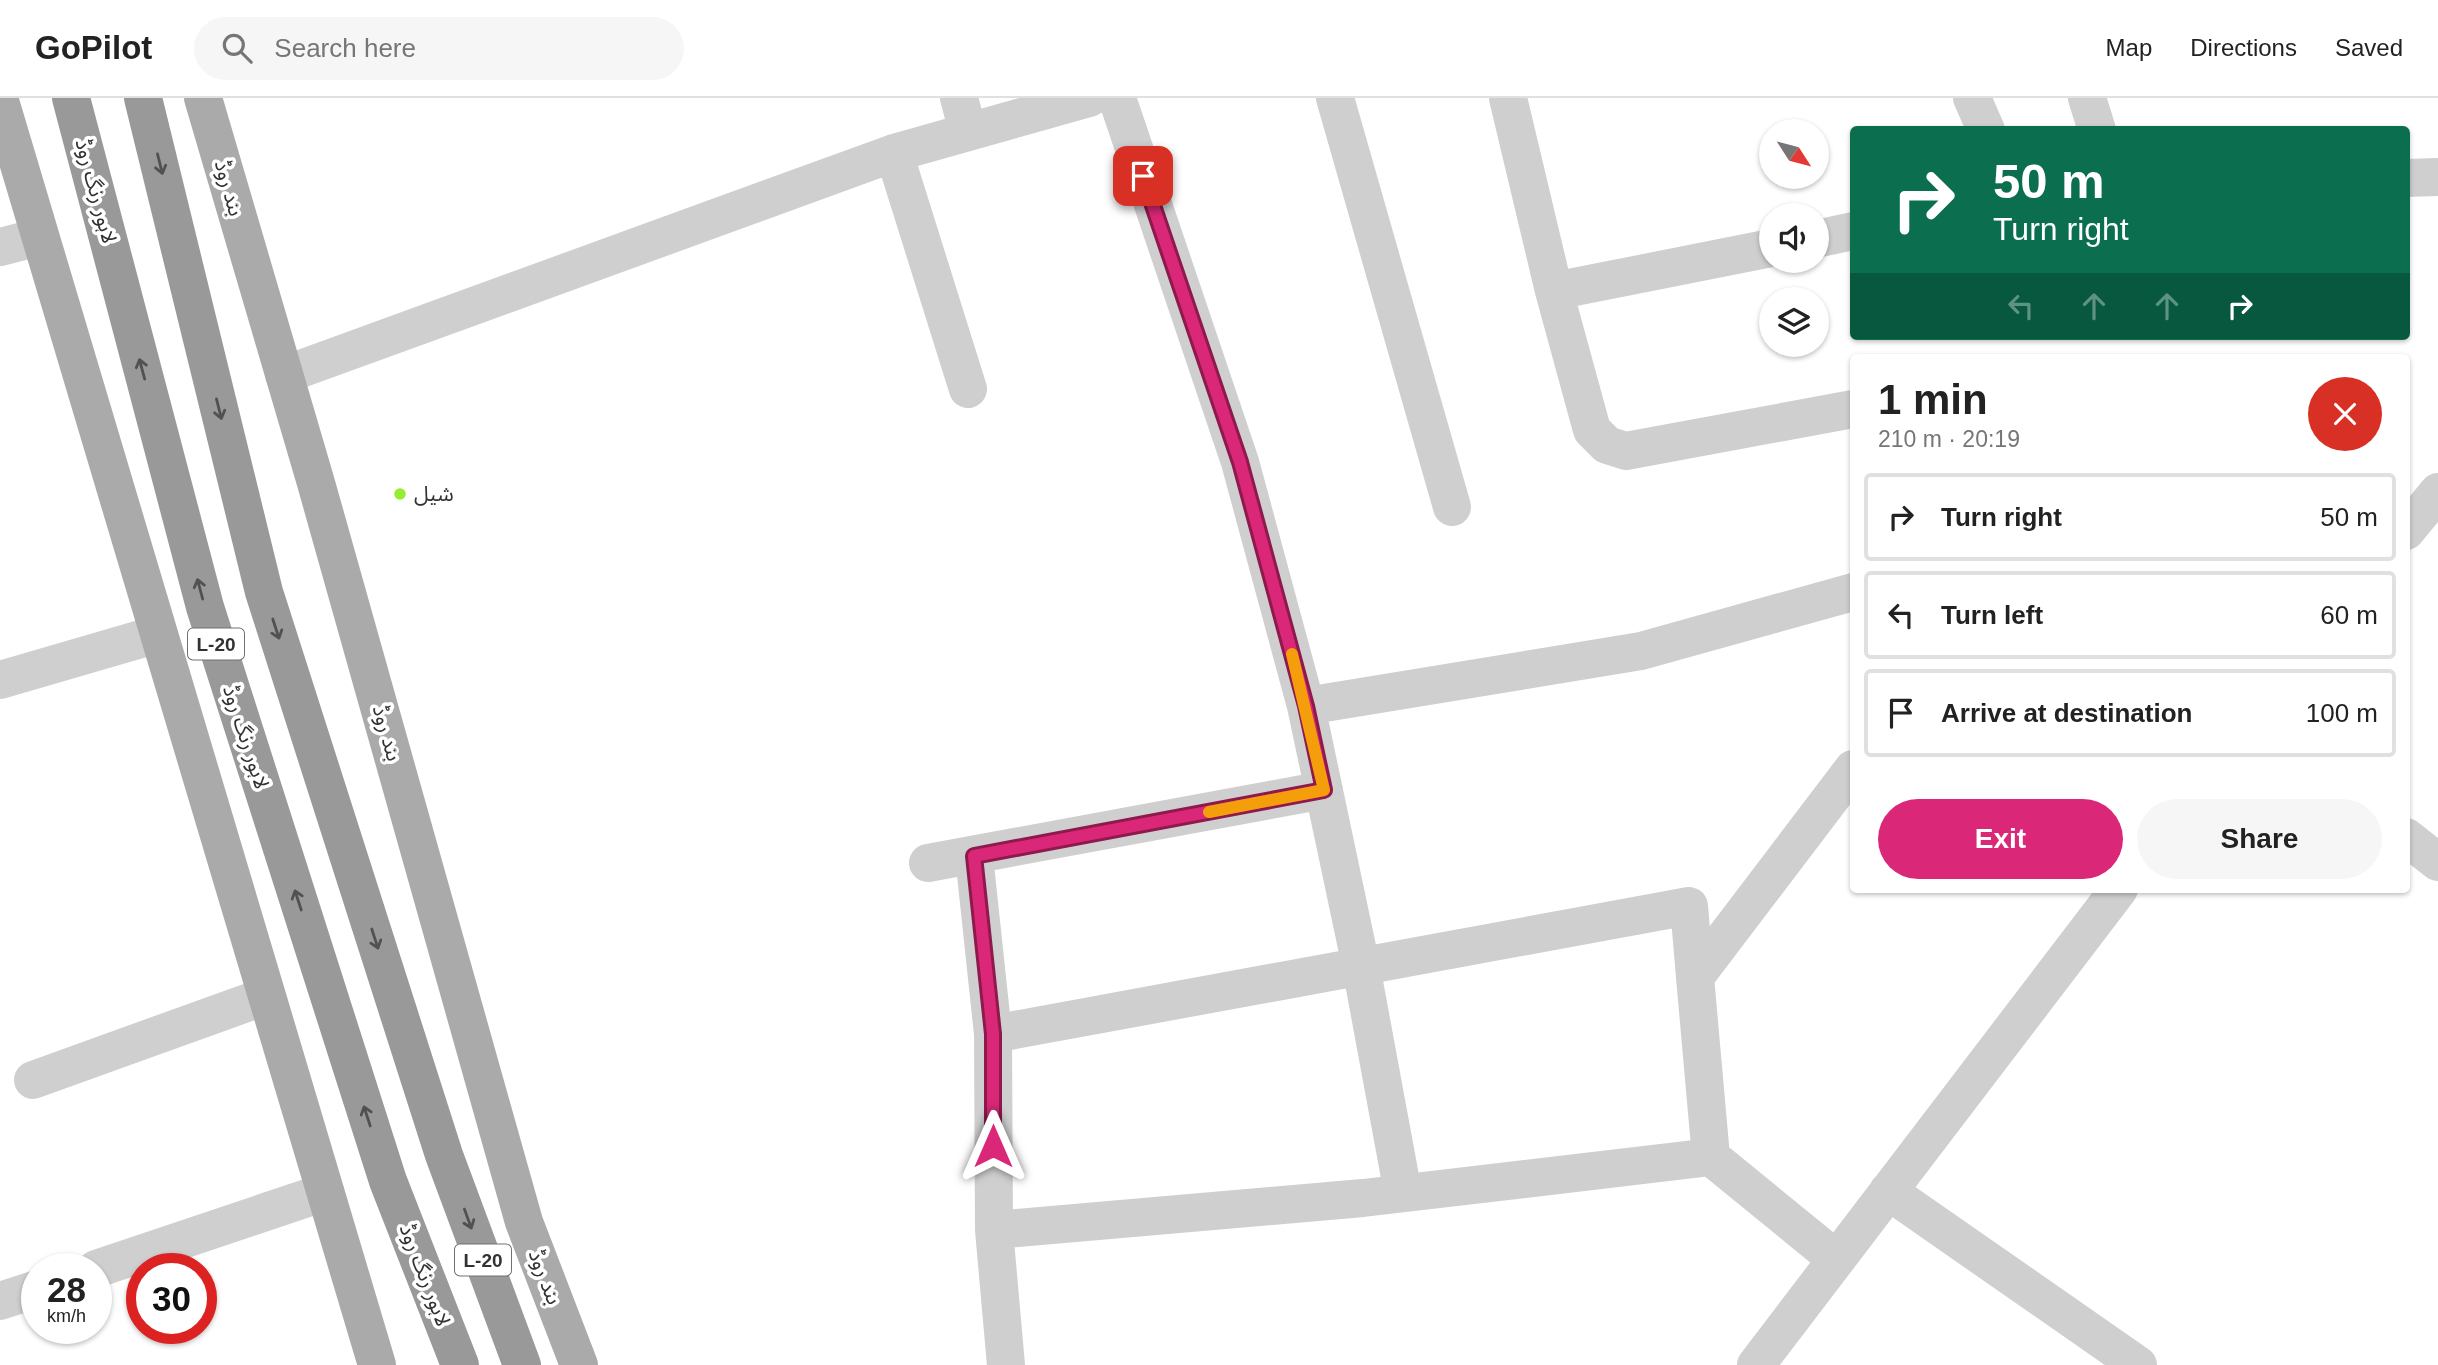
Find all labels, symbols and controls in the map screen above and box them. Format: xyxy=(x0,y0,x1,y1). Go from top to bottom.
search box xyxy=(194,17,684,80)
text: GoPilot xyxy=(35,29,152,66)
icon: search xyxy=(218,29,256,67)
text: Search here xyxy=(274,33,416,63)
text: Map xyxy=(2106,34,2152,61)
text: Directions xyxy=(2190,34,2297,61)
text: Saved xyxy=(2335,34,2403,61)
north arrow xyxy=(1759,119,1829,189)
map controls xyxy=(1759,119,1829,357)
street label: لاہور رنگ روڈ xyxy=(70,136,122,246)
pin xyxy=(1113,146,1173,206)
one-way arrow xyxy=(154,152,167,175)
icon: right xyxy=(1878,154,1969,245)
text: 50 m xyxy=(1993,154,2105,208)
street label: بند روڈ xyxy=(210,157,248,219)
icon: arrive xyxy=(1124,157,1162,195)
button: sound xyxy=(1759,203,1829,273)
text: Turn right xyxy=(1993,211,2129,247)
button: layers xyxy=(1759,287,1829,357)
icon: left xyxy=(2002,287,2040,325)
icon: ahead xyxy=(2075,287,2113,325)
icon: ahead xyxy=(2148,287,2186,325)
icon: right xyxy=(2221,287,2259,325)
one-way arrow xyxy=(135,358,148,380)
text: 1 min xyxy=(1878,376,1988,423)
button: close xyxy=(2308,377,2382,451)
one-way arrow xyxy=(213,397,226,420)
text: 210 m · 20:19 xyxy=(1878,426,2020,452)
place label: شیل xyxy=(414,482,454,506)
marker: شیل xyxy=(392,486,408,502)
icon: right xyxy=(1882,498,1920,536)
text: Turn right xyxy=(1941,502,2062,532)
text: 50 m xyxy=(2320,502,2378,532)
one-way arrow xyxy=(193,578,206,601)
icon: left xyxy=(1882,596,1920,634)
text: Turn left xyxy=(1941,600,2043,630)
text: 60 m xyxy=(2320,600,2378,630)
one-way arrow xyxy=(271,618,283,640)
road number: L-20 xyxy=(188,628,244,660)
street label: لاہور رنگ روڈ xyxy=(218,682,274,792)
icon: arrive xyxy=(1882,694,1920,732)
text: Arrive at destination xyxy=(1941,698,2192,728)
text: 100 m xyxy=(2306,698,2378,728)
street label: بند روڈ xyxy=(368,702,406,764)
button: Exit xyxy=(1878,799,2123,879)
button: Share xyxy=(2137,799,2382,879)
one-way arrow xyxy=(291,889,303,911)
one-way arrow xyxy=(370,928,382,950)
one-way arrow xyxy=(360,1106,373,1128)
position arrow xyxy=(956,1109,1030,1183)
one-way arrow xyxy=(463,1207,475,1229)
street label: لاہور رنگ روڈ xyxy=(395,1221,455,1329)
road number: L-20 xyxy=(455,1244,511,1276)
street label: بند روڈ xyxy=(524,1246,566,1308)
speed limit sign: 30 xyxy=(126,1253,217,1344)
text: 28 xyxy=(47,1270,86,1309)
text: km/h xyxy=(47,1306,86,1326)

